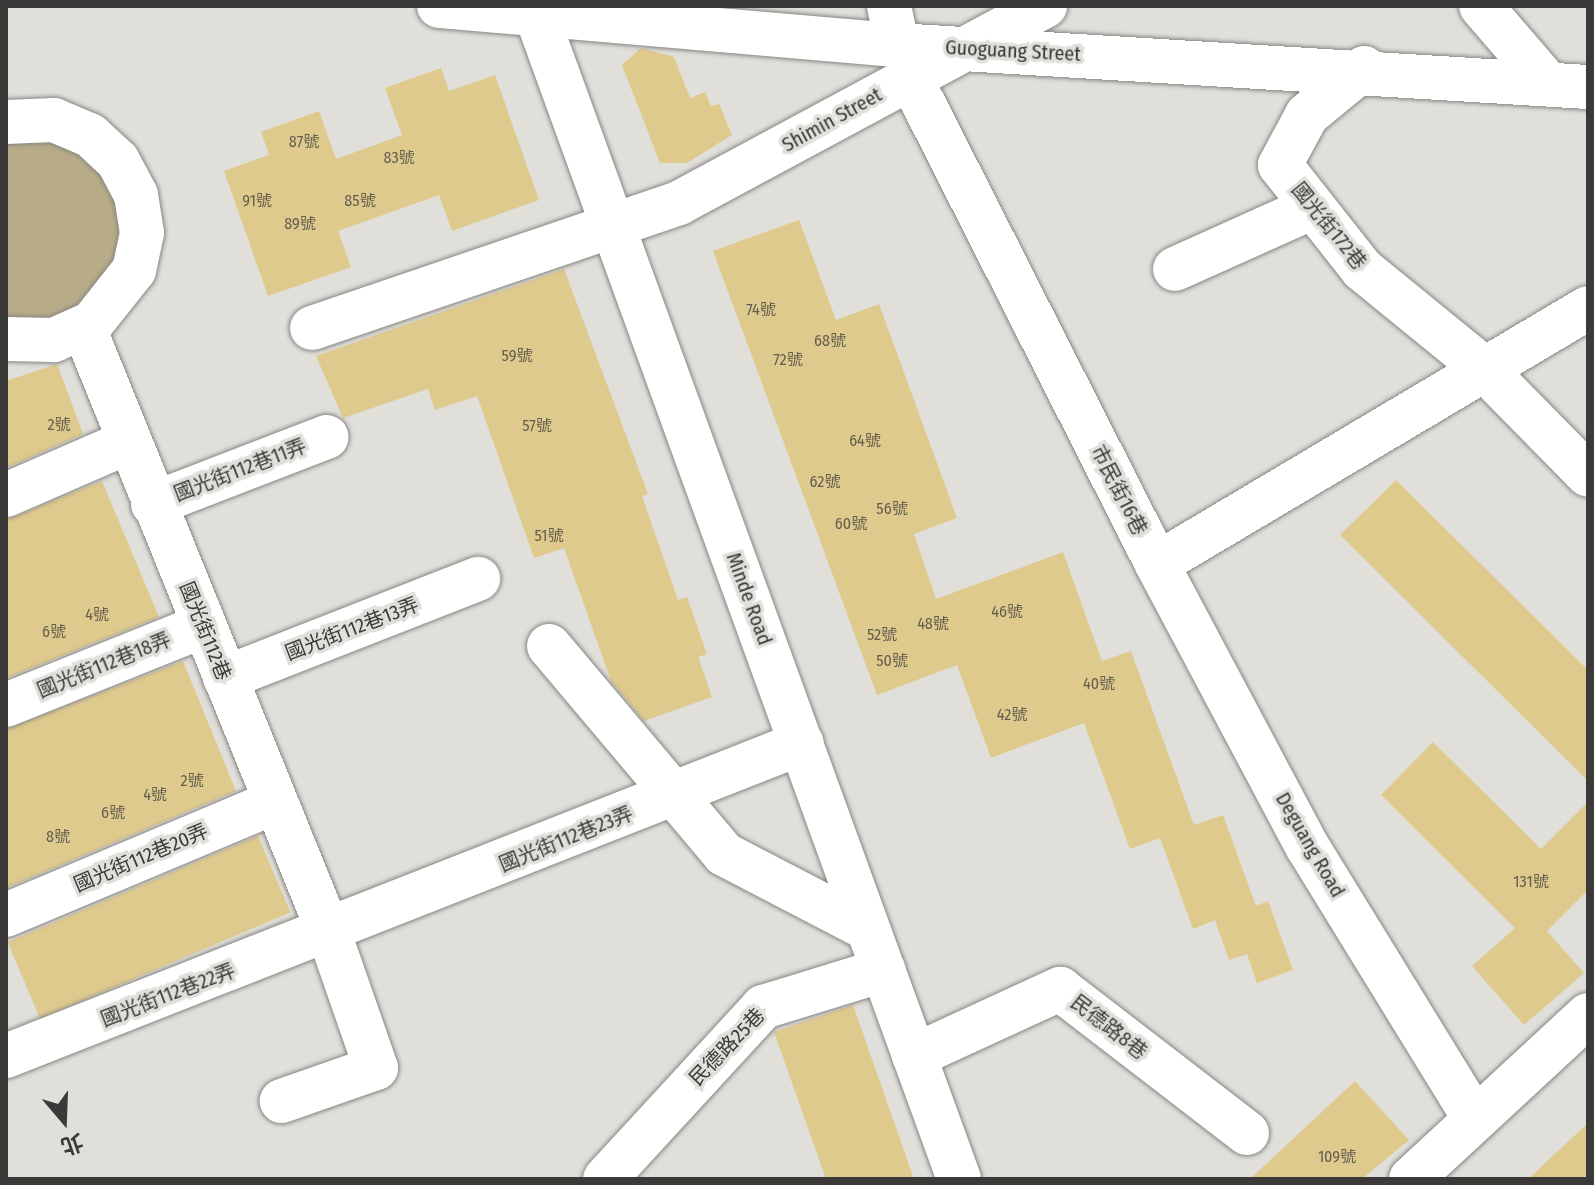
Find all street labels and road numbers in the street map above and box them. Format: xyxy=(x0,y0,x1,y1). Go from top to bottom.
street label: Guoguang Street xyxy=(945,35,1081,67)
street label: Shimin Street xyxy=(778,83,886,157)
street label: 國光街172巷 xyxy=(1287,178,1371,274)
street label: 國光街112巷11弄 xyxy=(171,434,309,506)
street label: 市民街16巷 xyxy=(1086,441,1152,539)
street label: Minde Road xyxy=(721,550,777,648)
street label: 國光街112巷 xyxy=(174,578,236,684)
street label: 國光街112巷13弄 xyxy=(282,593,422,665)
street label: 國光街112巷18弄 xyxy=(34,627,174,703)
street label: Deguang Road xyxy=(1270,788,1350,902)
street label: 國光街112巷23弄 xyxy=(496,801,636,877)
street label: 國光街112巷20弄 xyxy=(70,819,212,897)
street label: 國光街112巷22弄 xyxy=(98,958,238,1032)
street label: 民德路8巷 xyxy=(1066,990,1152,1064)
street label: 民德路25巷 xyxy=(684,1003,770,1091)

